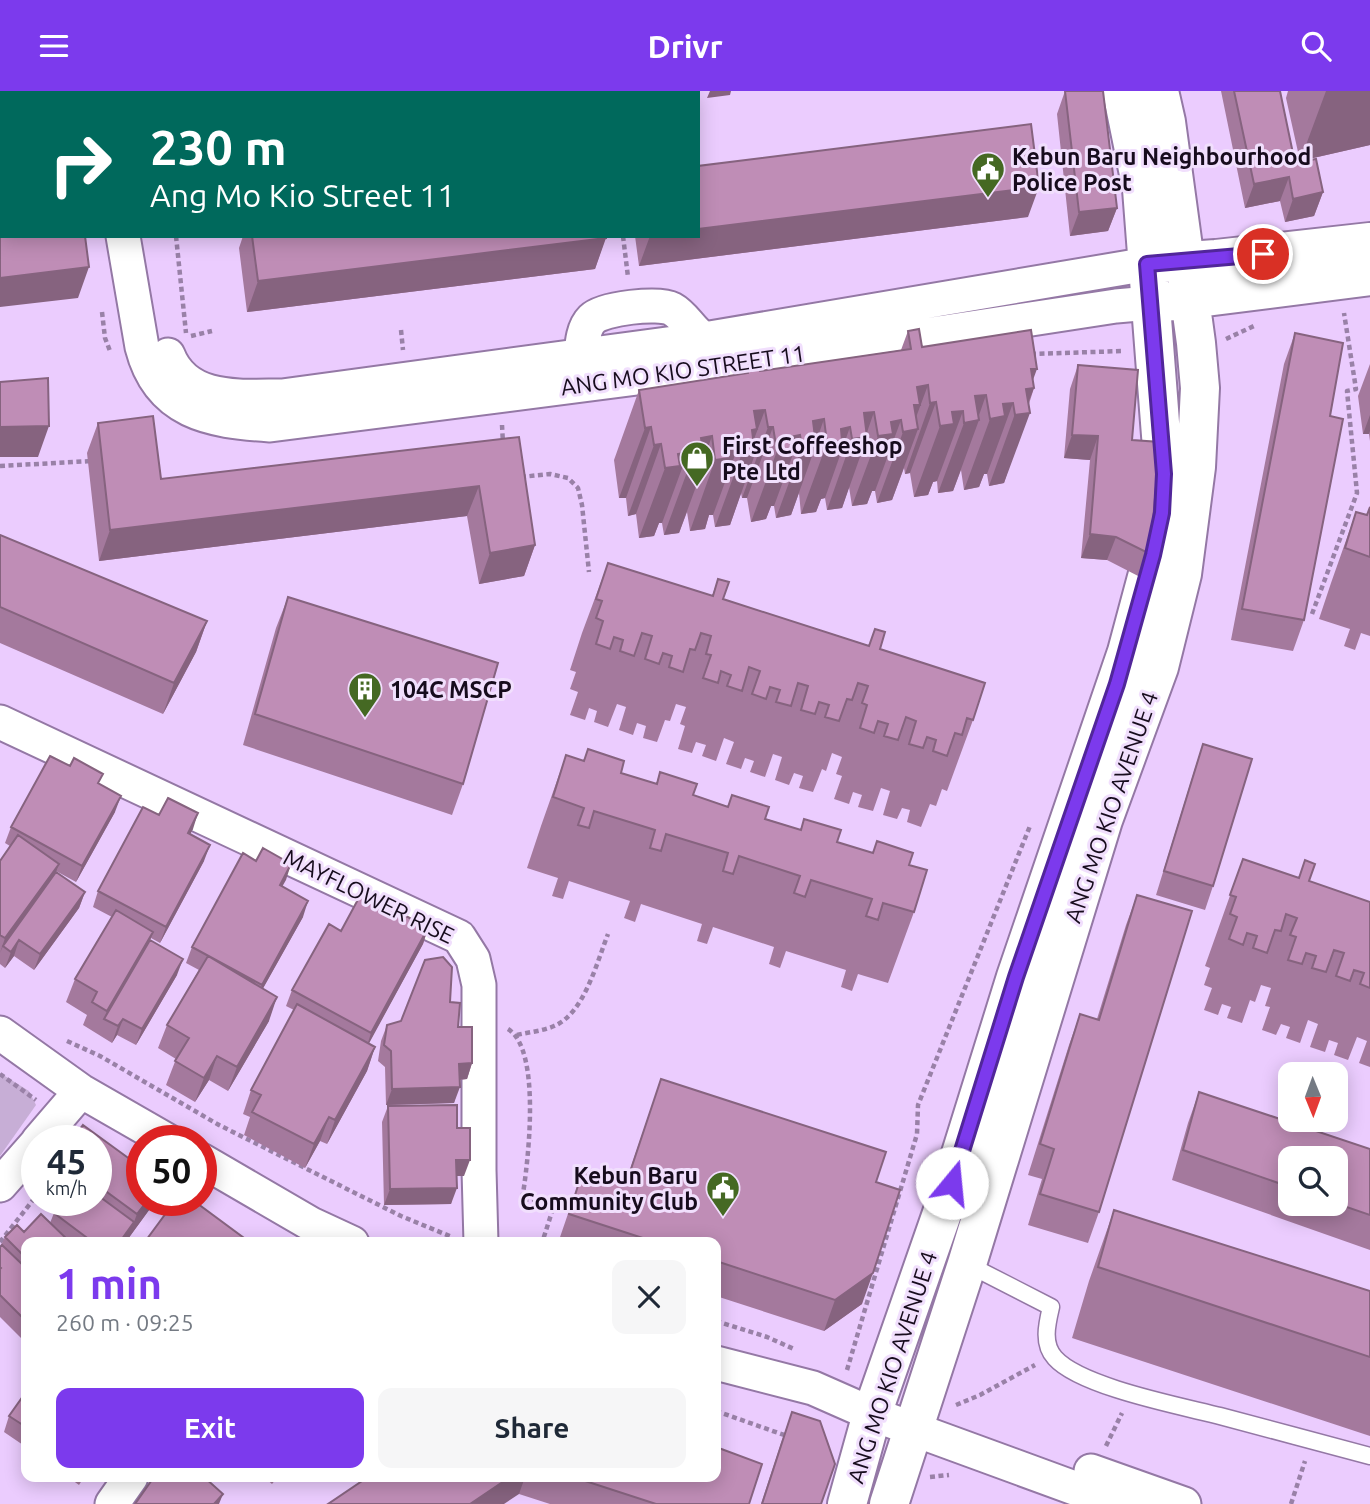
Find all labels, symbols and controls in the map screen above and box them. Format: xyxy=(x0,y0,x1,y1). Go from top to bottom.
icon: menu xyxy=(35,27,73,65)
icon: search xyxy=(1297,27,1335,65)
text: Drivr xyxy=(647,28,723,64)
icon: right xyxy=(35,119,126,210)
text: 230 m xyxy=(150,119,287,174)
place label: Kebun Baru Neighbourhood Police Post xyxy=(1012,144,1311,195)
public building icon: Kebun Baru Neighbourhood Police Post xyxy=(969,150,1007,199)
text: Ang Mo Kio Street 11 xyxy=(150,177,455,213)
pin xyxy=(1233,224,1293,284)
icon: arrive xyxy=(1244,235,1282,273)
street label: ANG MO KIO STREET 11 xyxy=(559,340,807,400)
place label: First Coffeeshop Pte Ltd xyxy=(722,433,903,484)
shop icon: First Coffeeshop Pte Ltd xyxy=(678,439,716,488)
building icon: 104C MSCP xyxy=(346,670,384,719)
place label: 104C MSCP xyxy=(390,677,512,702)
street label: ANG MO KIO AVENUE 4 xyxy=(1060,688,1162,926)
street label: MAYFLOWER RISE xyxy=(280,844,458,948)
north arrow xyxy=(1278,1062,1348,1132)
map controls xyxy=(1278,1062,1348,1216)
speed limit sign: 50 xyxy=(126,1125,217,1216)
text: 45 xyxy=(47,1141,86,1181)
position arrow xyxy=(915,1146,989,1220)
button: search xyxy=(1278,1146,1348,1216)
place label: Kebun Baru Community Club xyxy=(520,1163,698,1214)
public building icon: Kebun Baru Community Club xyxy=(704,1169,742,1218)
text: km/h xyxy=(46,1178,87,1198)
street label: ANG MO KIO AVENUE 4 xyxy=(843,1248,941,1486)
text: 1 min xyxy=(56,1260,162,1307)
button: close xyxy=(612,1260,686,1334)
text: 260 m · 09:25 xyxy=(56,1310,194,1335)
button: Exit xyxy=(56,1388,364,1468)
button: Share xyxy=(378,1388,686,1468)

